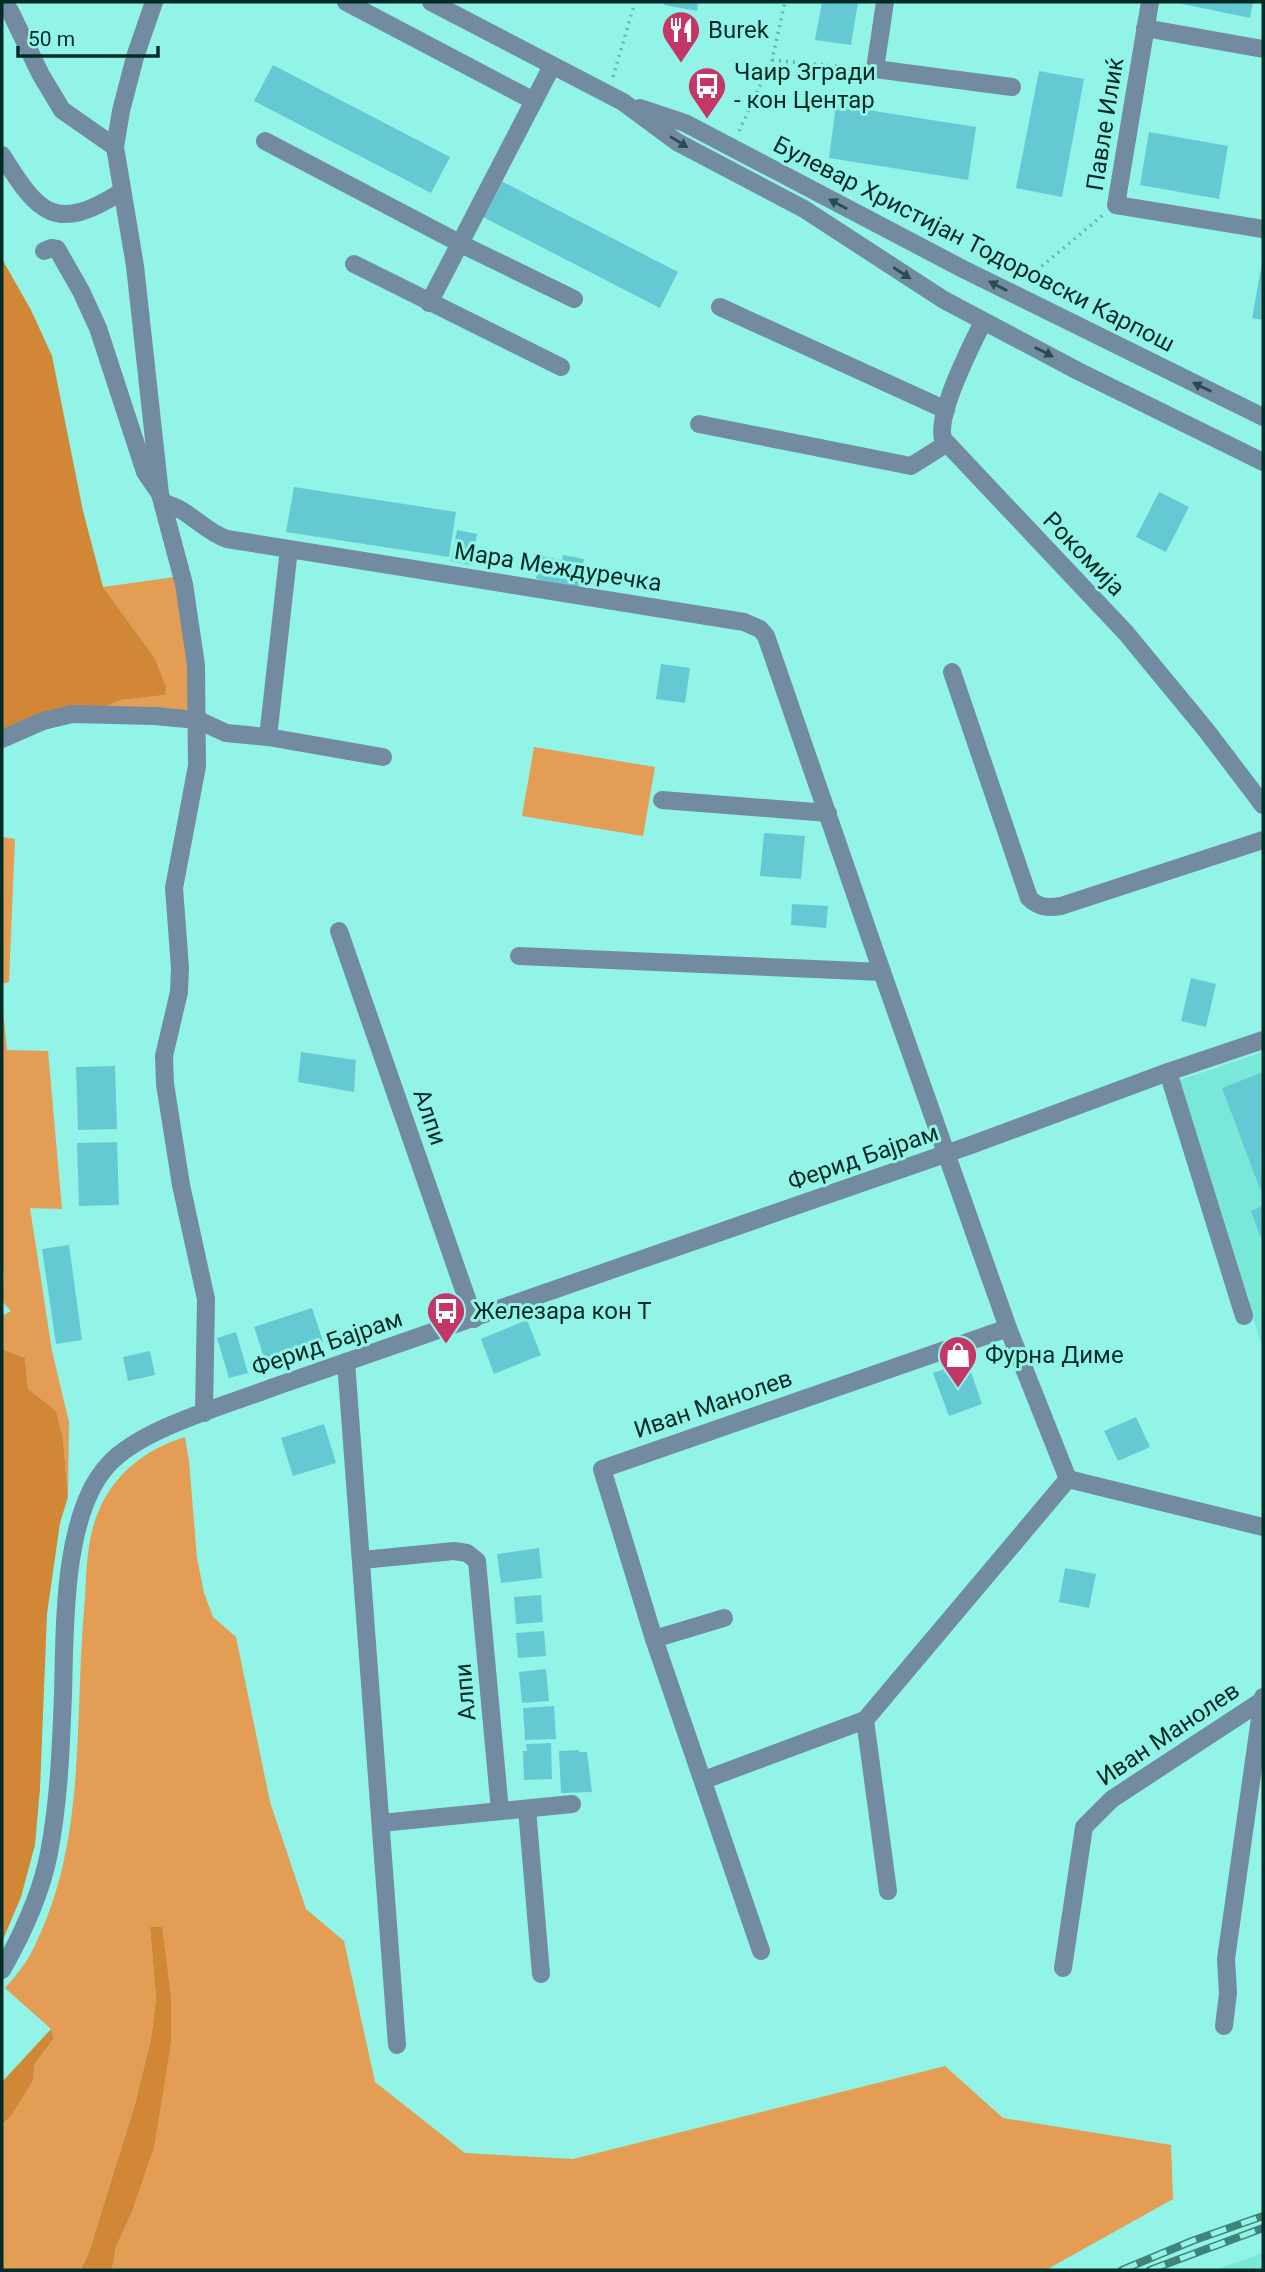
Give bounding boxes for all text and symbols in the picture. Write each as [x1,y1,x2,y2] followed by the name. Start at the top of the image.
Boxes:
[660,9,702,64] restaurant icon: Burek
[18,14,158,58] scale bar
[708,16,770,44] place label: Burek
[28,27,75,51] text: 50 m
[1081,55,1129,193] street label: Павле Илиќ
[734,58,876,114] place label: Чаир Згради - кон Центар
[686,65,728,120] bus stop icon: Чаир Згради - кон Центар
[769,130,1179,358] street label: Булевар Христијан Тодоровски Карпош
[669,135,688,148] one-way arrow
[828,198,848,210] one-way arrow
[893,266,912,279] one-way arrow
[988,281,1008,292] one-way arrow
[1034,347,1054,358] one-way arrow
[1192,381,1212,393] one-way arrow
[1037,506,1131,602] street label: Рокомија
[452,537,664,597] street label: Мара Междуречка
[407,1085,453,1149] street label: Алпи
[784,1118,942,1196] street label: Ферид Бајрам
[425,1290,467,1345] bus stop icon: Железара кон Т
[473,1297,652,1325] place label: Железара кон Т
[248,1304,406,1382] street label: Ферид Бајрам
[937,1334,979,1389] shop icon: Фурна Диме
[985,1341,1124,1369] place label: Фурна Диме
[630,1364,796,1444] street label: Иван Манолев
[449,1662,481,1722] street label: Алпи
[1092,1676,1244,1792] street label: Иван Манолев

